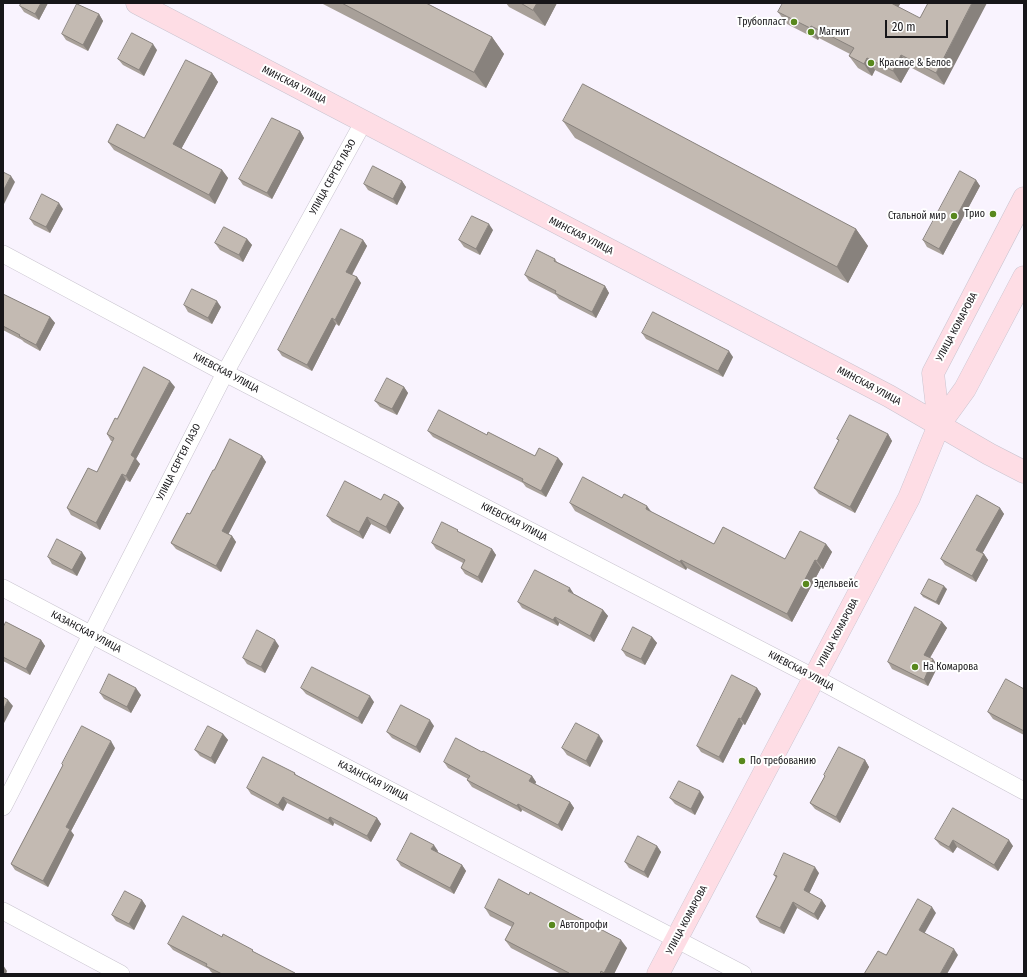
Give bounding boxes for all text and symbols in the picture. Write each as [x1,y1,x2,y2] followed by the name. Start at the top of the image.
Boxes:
[887,12,950,38] scale bar
[738,16,786,28] place label: Трубопласт
[789,17,799,27] marker: Трубопласт
[892,20,916,34] text: 20 m
[819,26,850,38] place label: Магнит
[806,27,816,37] marker: Магнит
[879,57,951,69] place label: Красное & Белое
[866,58,876,68] marker: Красное & Белое
[260,64,328,106] street label: МИНСКАЯ УЛИЦА
[307,137,359,217] street label: УЛИЦА СЕРГЕЯ ЛАЗО
[964,208,985,220] place label: Трио
[988,209,998,219] marker: Трио
[888,210,946,222] place label: Стальной мир
[949,211,959,221] marker: Стальной мир
[547,215,615,257] street label: МИНСКАЯ УЛИЦА
[934,291,980,363] street label: УЛИЦА КОМАРОВА
[191,351,261,395] street label: КИЕВСКАЯ УЛИЦА
[835,364,903,408] street label: МИНСКАЯ УЛИЦА
[154,422,204,502] street label: УЛИЦА СЕРГЕЯ ЛАЗО
[479,500,549,544] street label: КИЕВСКАЯ УЛИЦА
[814,578,858,590] place label: Эдельвейс
[801,579,811,589] marker: Эдельвейс
[815,597,861,669] street label: УЛИЦА КОМАРОВА
[49,608,123,656] street label: КАЗАНСКАЯ УЛИЦА
[766,649,836,693] street label: КИЕВСКАЯ УЛИЦА
[923,661,978,673] place label: На Комарова
[910,662,920,672] marker: На Комарова
[750,755,816,767] place label: По требованию
[737,756,747,766] marker: По требованию
[336,758,410,804] street label: КАЗАНСКАЯ УЛИЦА
[664,884,710,956] street label: УЛИЦА КОМАРОВА
[560,919,608,931] place label: Автопрофи
[547,920,557,930] marker: Автопрофи

